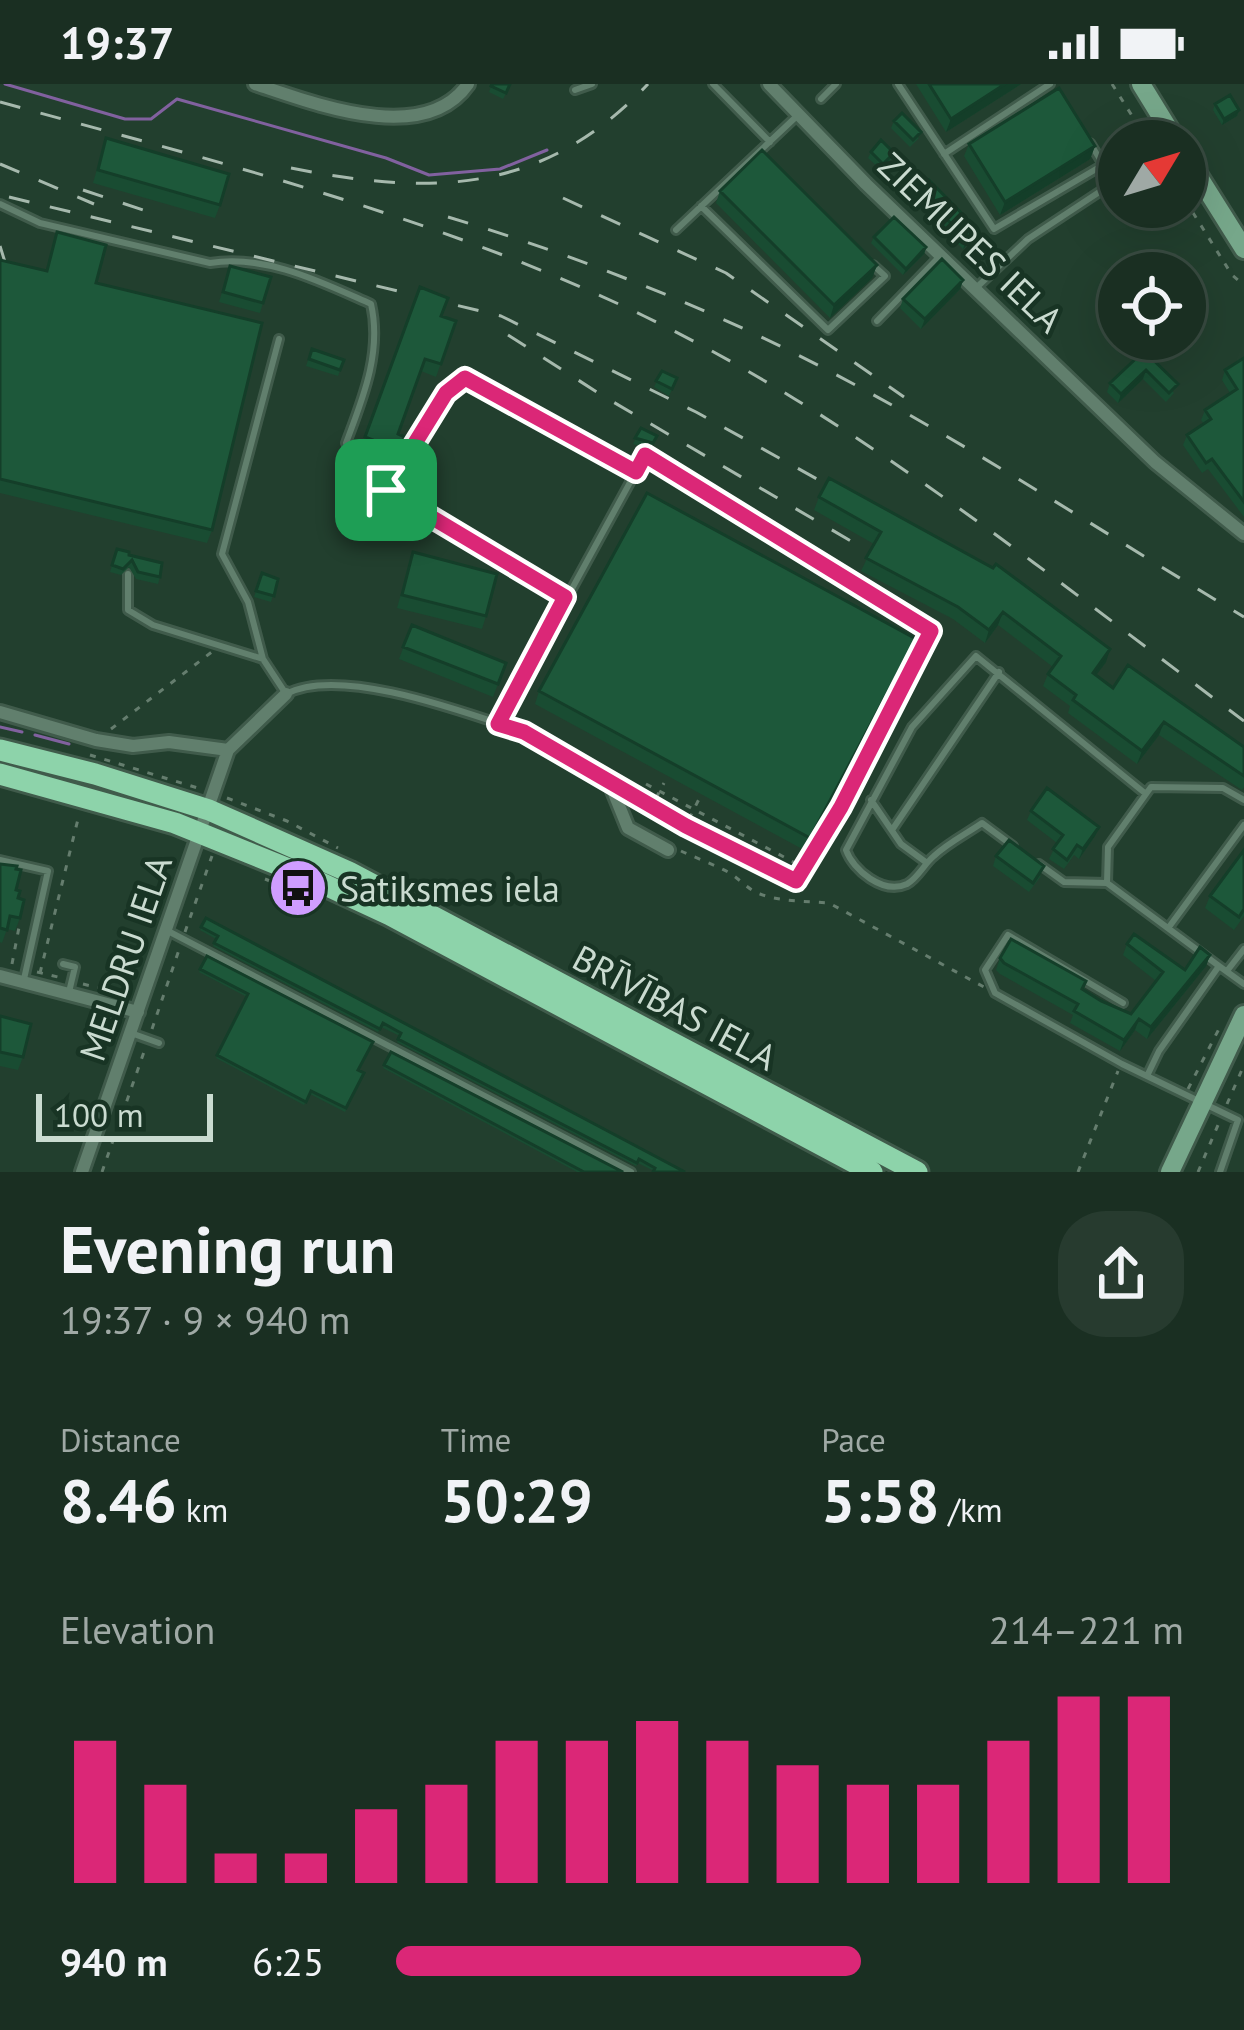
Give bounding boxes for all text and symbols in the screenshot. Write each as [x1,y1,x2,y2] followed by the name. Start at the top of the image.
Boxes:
[60,13,174,71] text: 19:37
[1098,120,1206,228] north arrow
[1098,120,1206,360] map controls
[869,142,1073,342] street label: ZIEMUPES IELA
[1098,252,1206,360] button: locate
[335,439,437,541] pin
[353,457,419,523] icon: arrive
[68,849,182,1067] street label: MELDRU IELA
[267,857,329,919] bus stop icon: Satiksmes iela
[340,865,560,912] place label: Satiksmes iela
[565,934,785,1080] street label: BRĪVĪBAS IELA
[36,1088,213,1141] scale bar
[54,1093,144,1136] text: 100 m
[60,1206,395,1291] text: Evening run
[1058,1211,1184,1337] button: share
[60,1294,350,1345] text: 19:37 · 9 × 940 m
[60,1418,181,1461] text: Distance
[441,1418,511,1461] text: Time
[821,1418,886,1461] text: Pace
[60,1461,177,1539] text: 8.46
[441,1461,593,1539] text: 50:29
[821,1461,940,1539] text: 5:58
[177,1488,228,1531] text: km
[940,1488,1003,1531] text: /km
[60,1604,215,1655] text: Elevation
[989,1604,1184,1655] text: 214–221 m
[60,1936,168,1987] text: 940 m
[252,1936,324,1987] text: 6:25

